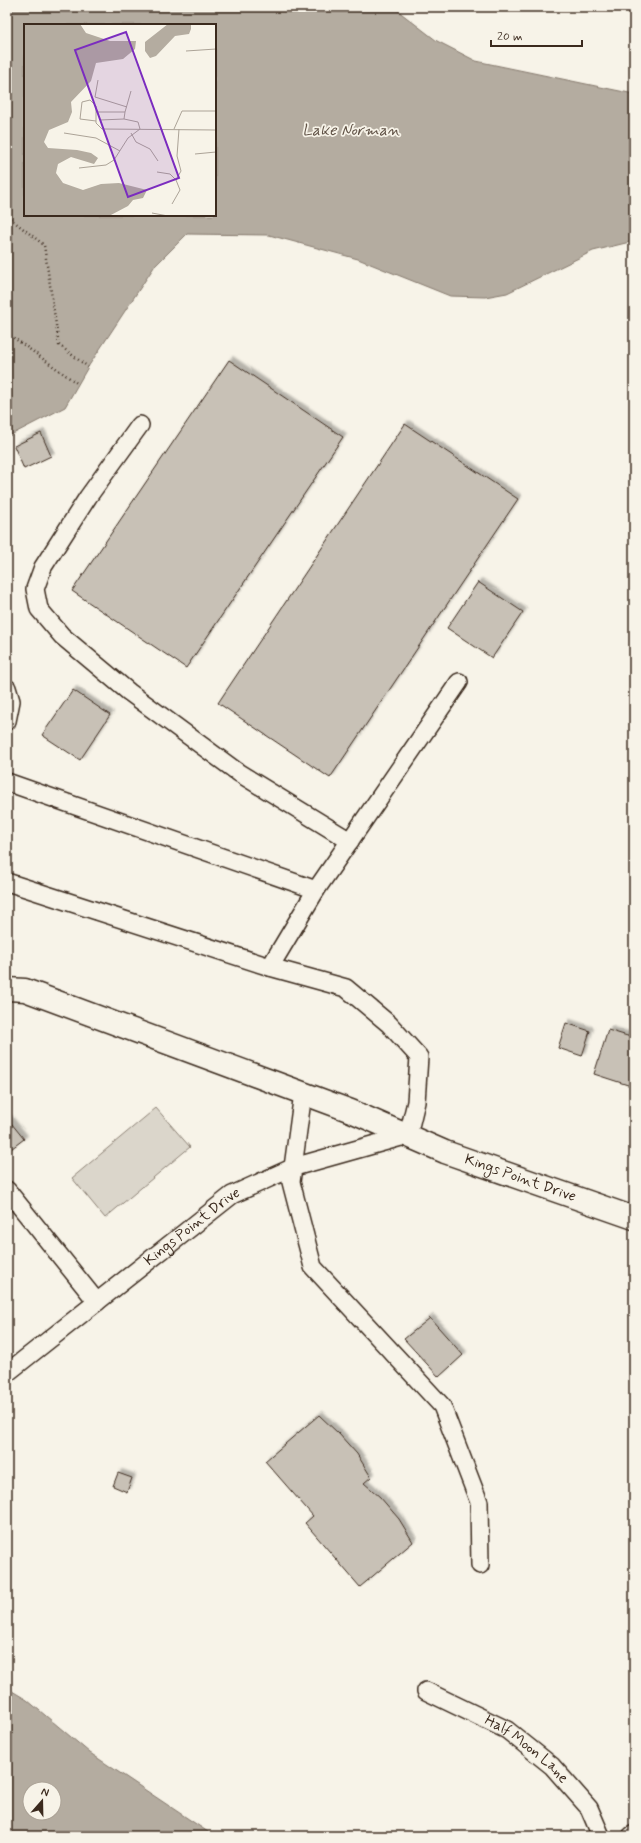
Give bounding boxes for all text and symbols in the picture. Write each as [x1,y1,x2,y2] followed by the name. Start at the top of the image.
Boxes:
[491,22,582,48] scale bar
[24,24,216,216] inset map
[497,29,523,45] text: 20 m
[302,120,400,141] water label: Lake Norman
[462,1150,579,1207] street label: Kings Point Drive
[140,1183,243,1271] street label: Kings Point Drive
[481,1711,573,1788] street label: Half Moon Lane
[22,1781,62,1821] north arrow
[39,1785,51,1800] text: N

